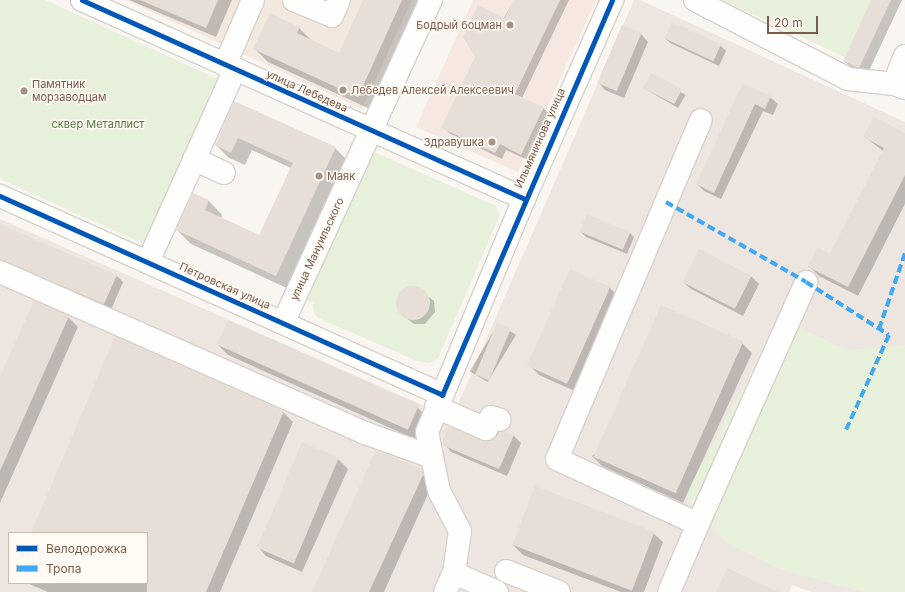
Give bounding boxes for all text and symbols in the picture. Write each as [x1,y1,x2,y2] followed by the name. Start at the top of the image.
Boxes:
[769,8,820,34] scale bar
[774,15,803,30] text: 20 m
[416,18,502,32] place label: Бодрый боцман
[505,20,515,30] marker: Бодрый боцман
[264,67,350,115] street label: улица Лебедева
[32,78,106,104] place label: Памятник морзаводцам
[351,83,514,97] place label: Лебедев Алексей Алексеевич
[338,85,348,95] marker: Лебедев Алексей Алексеевич
[19,86,29,96] marker: Памятник морзаводцам
[512,86,568,190] street label: Ильмянинова улица
[52,117,144,131] park label: сквер Металлист
[424,135,484,149] place label: Здравушка
[487,137,497,147] marker: Здравушка
[327,169,355,183] place label: Маяк
[314,171,324,181] marker: Маяк
[287,195,347,303] street label: улица Мануильского
[177,260,273,312] street label: Петровская улица
[8,532,148,584] legend
[46,541,127,556] text: Велодорожка
[46,561,81,576] text: Тропа

